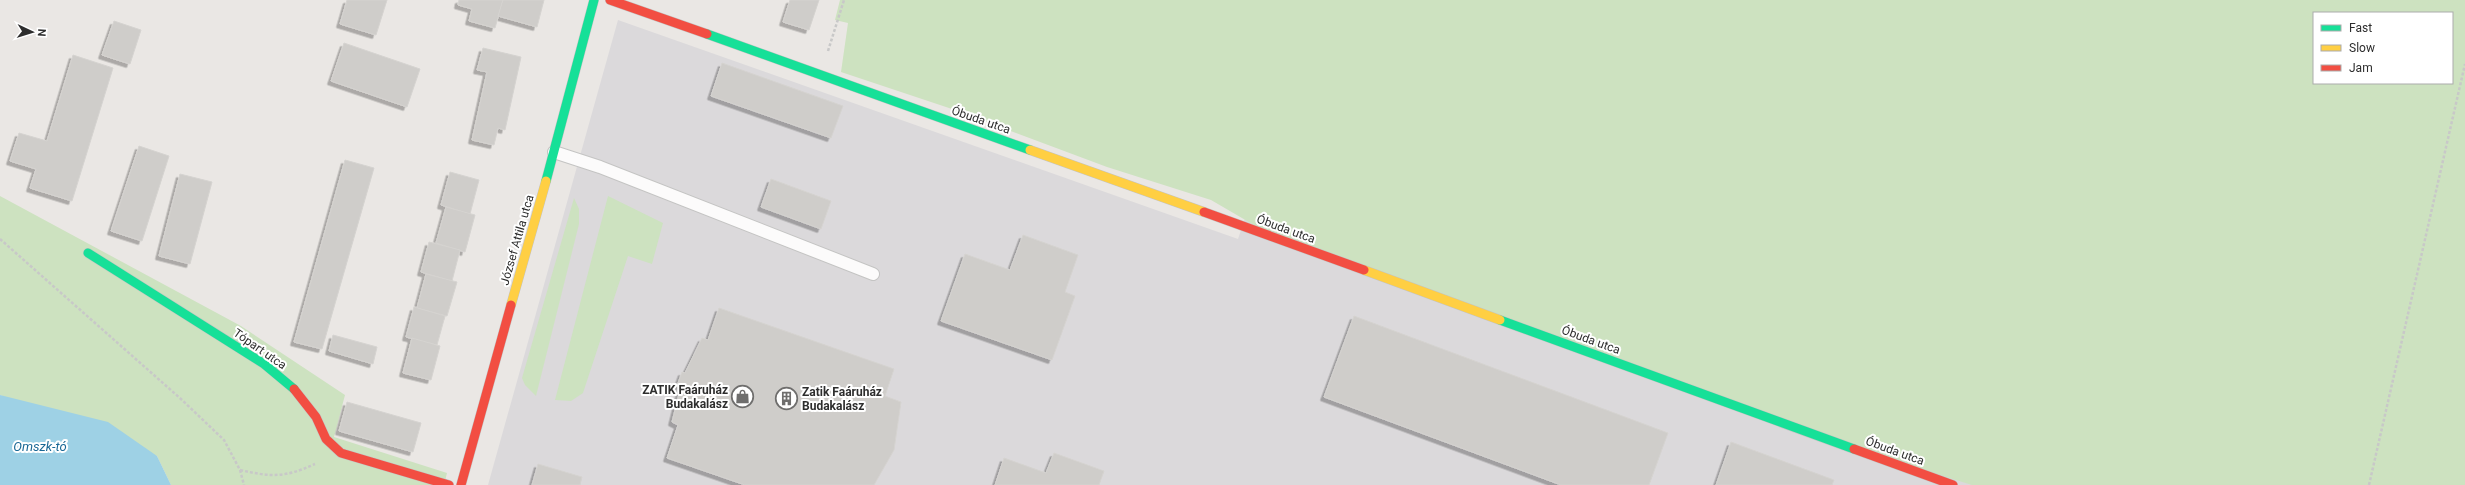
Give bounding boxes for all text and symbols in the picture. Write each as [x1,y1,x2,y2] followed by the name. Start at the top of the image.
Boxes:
[12,12,52,52] north arrow
[2313,12,2453,84] legend
[2349,21,2372,35] text: Fast
[35,28,48,37] text: N
[2349,41,2375,55] text: Slow
[2349,61,2373,75] text: Jam
[950,102,1013,137] street label: Óbuda utca
[497,193,537,287] street label: József Attila utca
[1255,211,1318,246] street label: Óbuda utca
[1560,322,1623,357] street label: Óbuda utca
[231,326,289,372] street label: Tópart utca
[642,383,728,411] place label: ZATIK Faáruház Budakalász
[730,384,756,410] shop icon: ZATIK Faáruház Budakalász
[802,385,882,413] place label: Zatik Faáruház Budakalász
[773,386,799,412] building icon: Zatik Faáruház Budakalász
[1864,433,1927,468] street label: Óbuda utca
[13,439,67,454] water label: Omszk-tó

